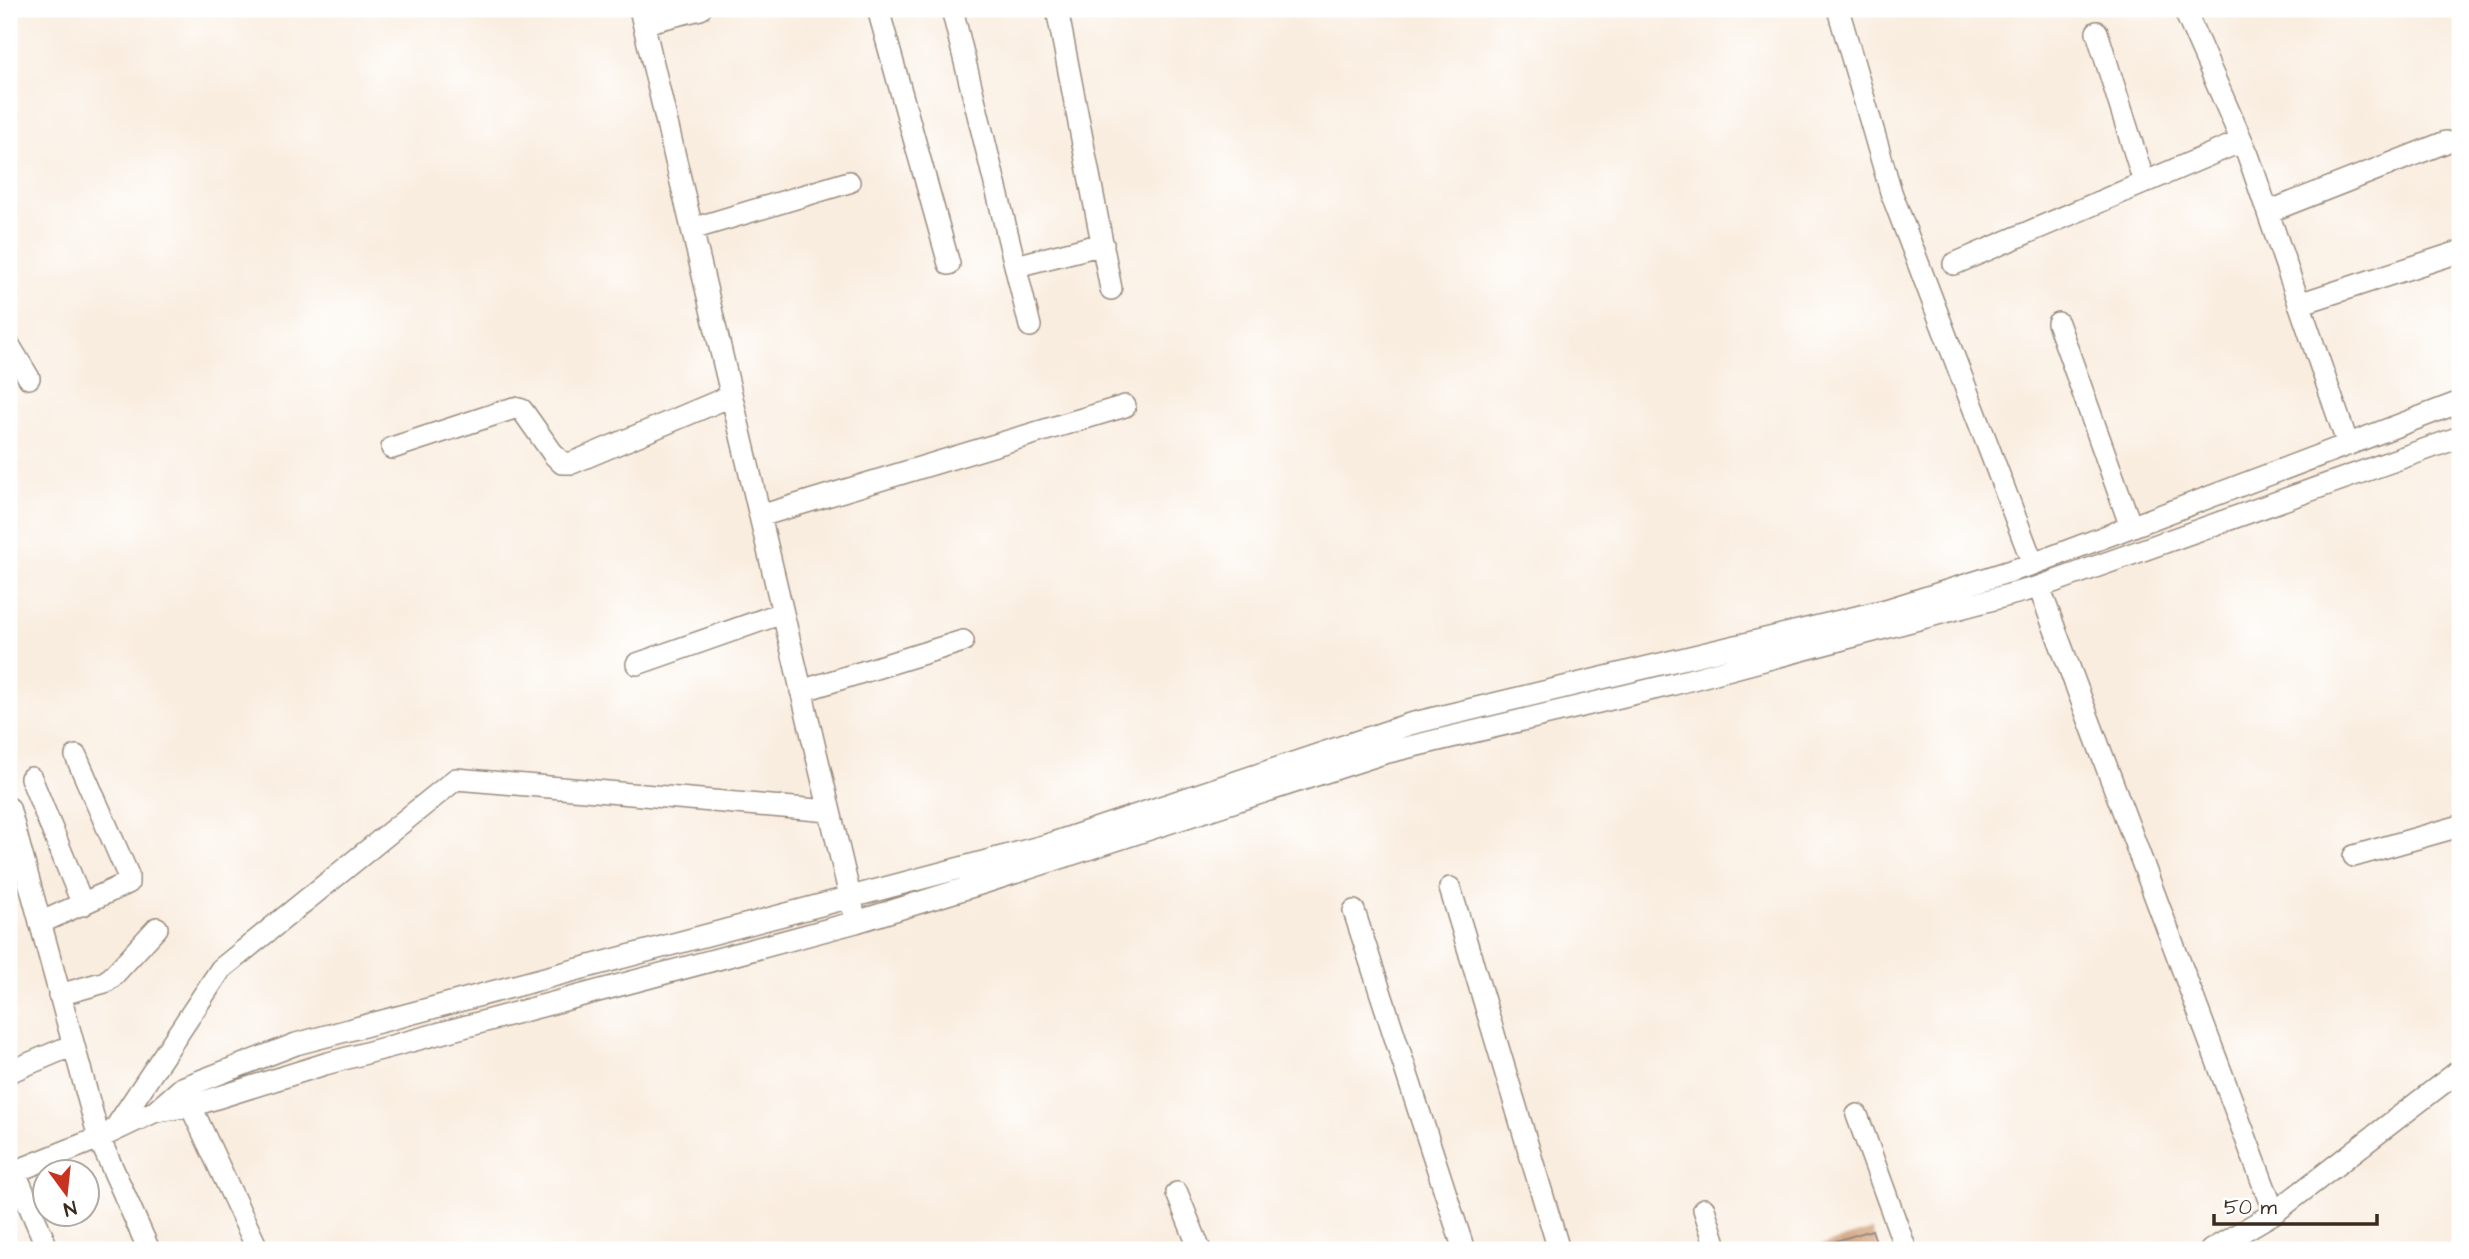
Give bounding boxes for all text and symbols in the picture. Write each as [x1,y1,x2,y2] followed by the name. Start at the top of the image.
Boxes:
[32,1158,102,1228] north arrow
[2214,1182,2376,1226] scale bar
[61,1193,79,1223] text: N
[2224,1193,2278,1222] text: 50 m

